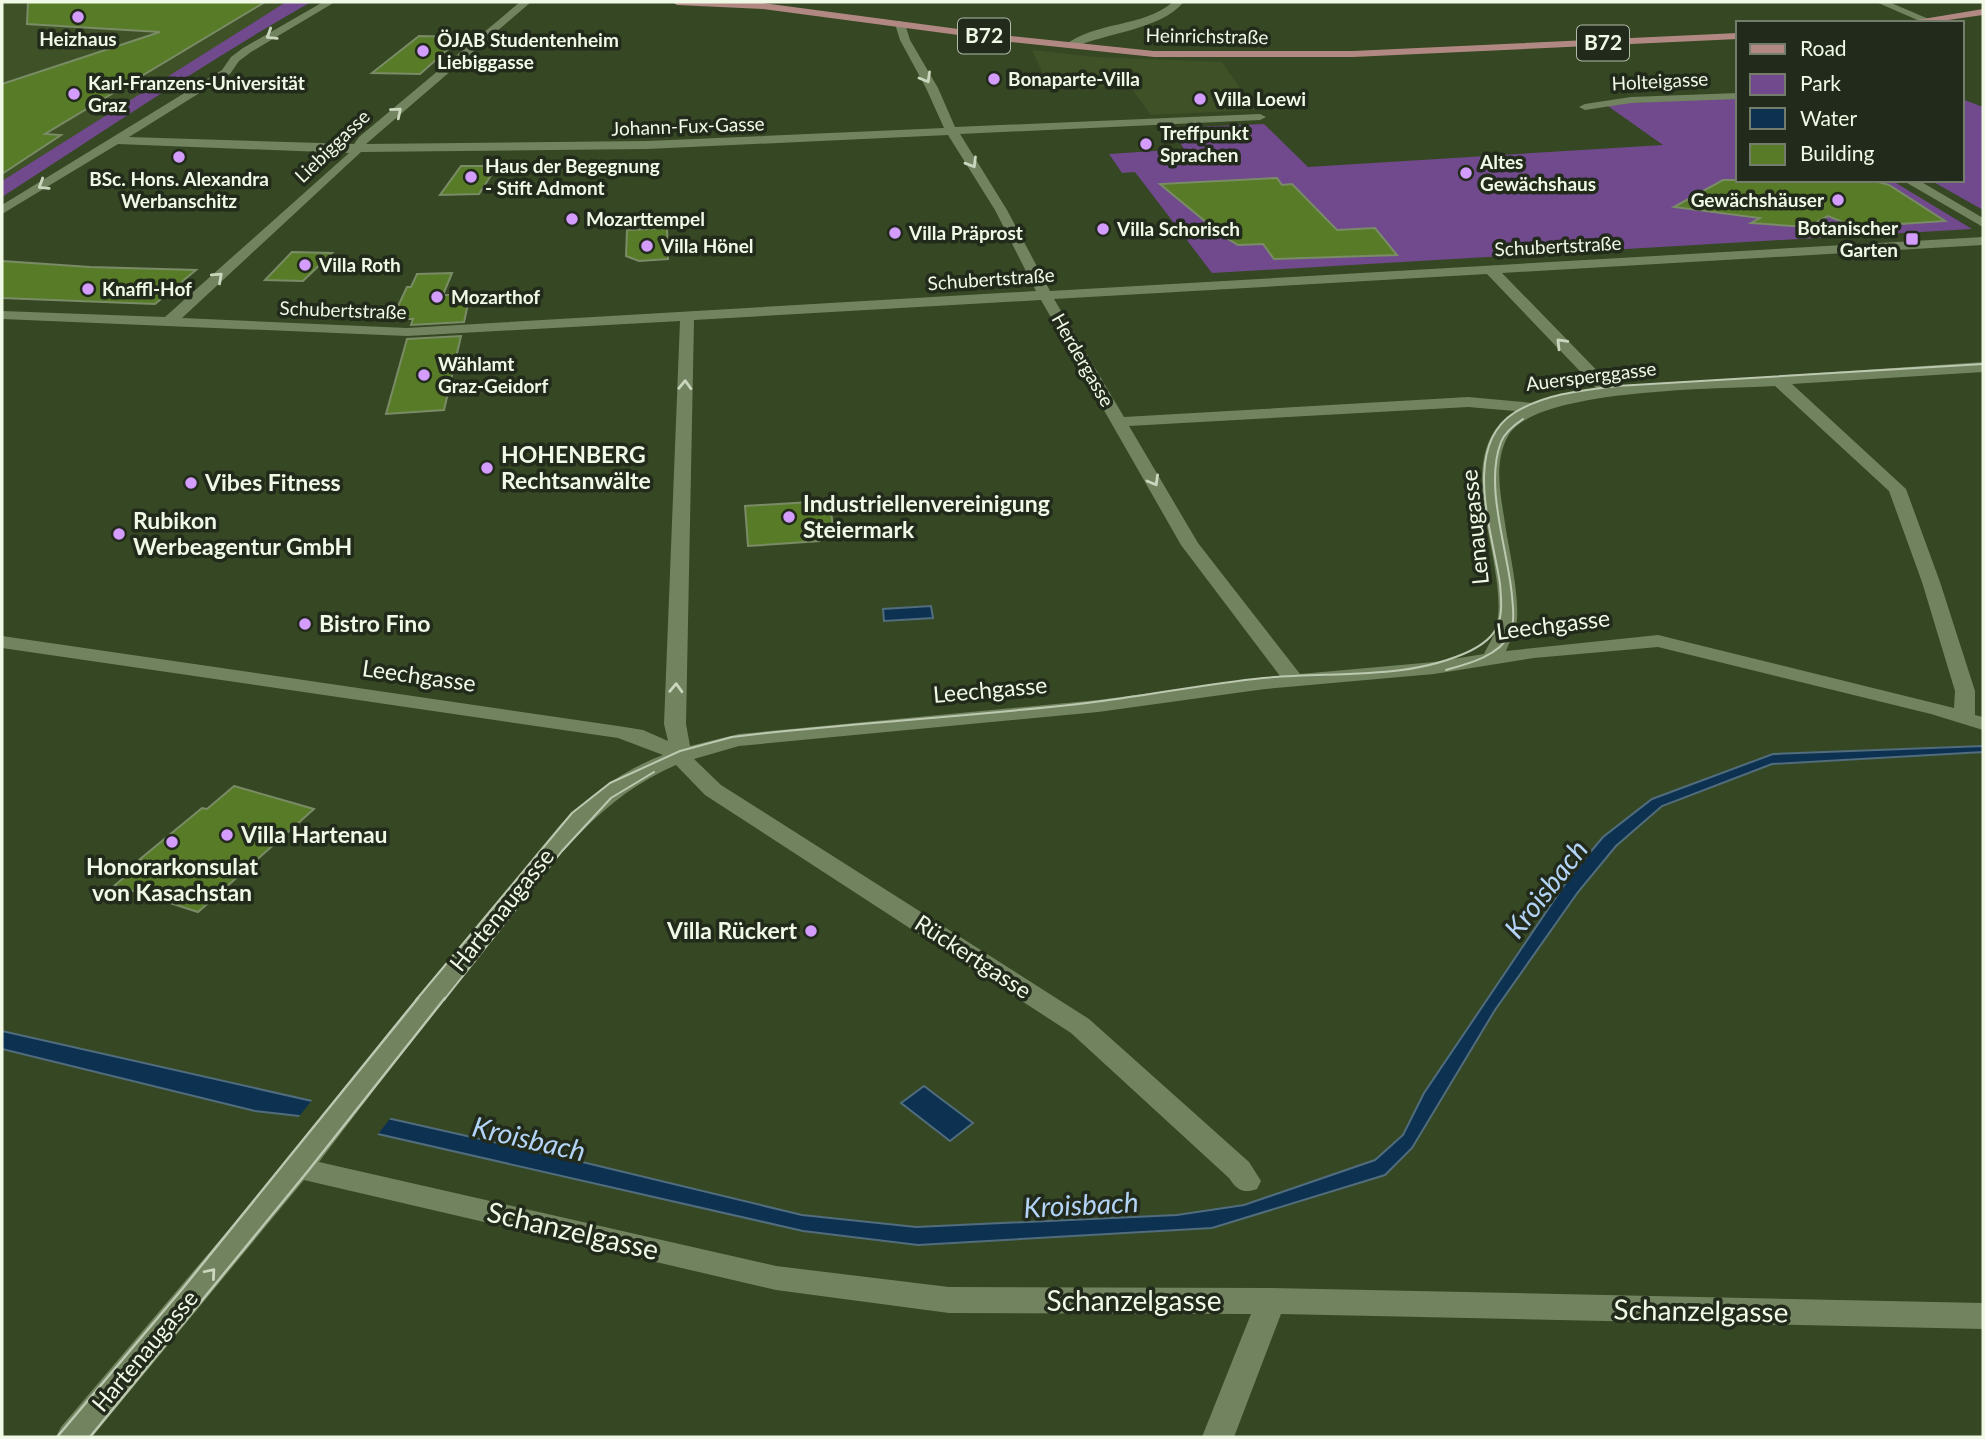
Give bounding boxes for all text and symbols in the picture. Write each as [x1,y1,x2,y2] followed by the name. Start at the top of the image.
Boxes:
[70,9,86,25] marker: Heizhaus
[958,19,1010,54] road number: B72
[1736,21,1964,182] legend
[1145,23,1269,48] street label: Heinrichstraße
[265,26,278,39] one-way arrow
[1577,26,1629,60] road number: B72
[39,27,117,50] place label: Heizhaus
[437,28,619,73] place label: ÖJAB Studentenheim Liebiggasse
[1800,35,1847,60] text: Road
[415,43,431,59] marker: ÖJAB Studentenheim Liebiggasse
[1611,66,1709,95] street label: Holteigasse
[1008,67,1140,90] place label: Bonaparte-Villa
[918,70,931,83] one-way arrow
[1800,70,1841,95] text: Park
[88,71,305,116] place label: Karl-Franzens-Universität Graz
[986,71,1002,87] marker: Bonaparte-Villa
[66,86,82,102] marker: Karl-Franzens-Universität Graz
[1213,87,1306,110] place label: Villa Loewi
[1192,91,1208,107] marker: Villa Loewi
[289,104,374,187] street label: Liebiggasse
[1800,105,1857,130] text: Water
[389,107,401,120] one-way arrow
[611,111,765,140] street label: Johann-Fux-Gasse
[1160,121,1249,166] place label: Treffpunkt Sprachen
[1138,136,1154,152] marker: Treffpunkt Sprachen
[1800,140,1875,165] text: Building
[171,149,187,165] marker: BSc. Hons. Alexandra Werbanschitz
[1479,150,1596,195] place label: Altes Gewächshaus
[485,154,660,199] place label: Haus der Begegnung - Stift Admont
[964,156,977,169] one-way arrow
[1458,165,1474,181] marker: Altes Gewächshaus
[89,167,269,212] place label: BSc. Hons. Alexandra Werbanschitz
[463,169,479,185] marker: Haus der Begegnung - Stift Admont
[37,176,50,189] one-way arrow
[1691,188,1825,211] place label: Gewächshäuser
[1830,192,1846,208] marker: Gewächshäuser
[586,207,705,230] place label: Mozarttempel
[564,211,580,227] marker: Mozarttempel
[1797,216,1899,261] place label: Botanischer Garten
[1116,217,1240,240] place label: Villa Schorisch
[908,221,1023,244] place label: Villa Präprost
[1095,221,1111,237] marker: Villa Schorisch
[887,225,903,241] marker: Villa Präprost
[1494,231,1622,260] street label: Schubertstraße
[1904,231,1920,247] marker: Botanischer Garten
[660,234,754,257] place label: Villa Hönel
[639,238,655,254] marker: Villa Hönel
[318,253,401,276] place label: Villa Roth
[297,257,313,273] marker: Villa Roth
[927,263,1055,294] street label: Schubertstraße
[210,273,223,285] one-way arrow
[102,277,192,300] place label: Knaffl-Hof
[80,281,96,297] marker: Knaffl-Hof
[451,285,540,308] place label: Mozarthof
[429,289,445,305] marker: Mozarthof
[279,296,407,323] street label: Schubertstraße
[1047,309,1119,411] street label: Herdergasse
[1557,338,1570,351] one-way arrow
[438,352,548,397] place label: Wählamt Graz-Geidorf
[1524,356,1658,395] street label: Auersperggasse
[416,367,432,383] marker: Wählamt Graz-Geidorf
[677,379,693,390] one-way arrow
[501,440,651,494] place label: HOHENBERG Rechtsanwälte
[479,460,495,476] marker: HOHENBERG Rechtsanwälte
[204,468,341,496] place label: Vibes Fitness
[1454,468,1494,586] street label: Lenaugasse
[1146,474,1159,487] one-way arrow
[183,475,199,491] marker: Vibes Fitness
[803,489,1050,543] place label: Industriellenvereinigung Steiermark
[133,506,352,560] place label: Rubikon Werbeagentur GmbH
[781,509,797,525] marker: Industriellenvereinigung Steiermark
[111,526,127,542] marker: Rubikon Werbeagentur GmbH
[1494,603,1611,645] street label: Leechgasse
[319,609,431,637] place label: Bistro Fino
[297,616,313,632] marker: Bistro Fino
[360,653,478,697] street label: Leechgasse
[932,670,1048,708] street label: Leechgasse
[669,682,684,693] one-way arrow
[240,820,388,848] place label: Villa Hartenau
[219,827,235,843] marker: Villa Hartenau
[1496,833,1594,944] water label: Kroisbach
[164,834,180,850] marker: Honorarkonsulat von Kasachstan
[443,842,559,976] street label: Hartenaugasse
[86,852,259,906] place label: Honorarkonsulat von Kasachstan
[910,908,1037,1004] street label: Rückertgasse
[666,916,797,944] place label: Villa Rückert
[803,923,819,939] marker: Villa Rückert
[469,1109,589,1168] water label: Kroisbach
[1023,1184,1139,1224] water label: Kroisbach
[484,1194,662,1266] street label: Schanzelgasse
[203,1268,215,1281] one-way arrow
[1047,1283,1221,1317] street label: Schanzelgasse
[85,1284,203,1417] street label: Hartenaugasse
[1613,1291,1789,1329] street label: Schanzelgasse

